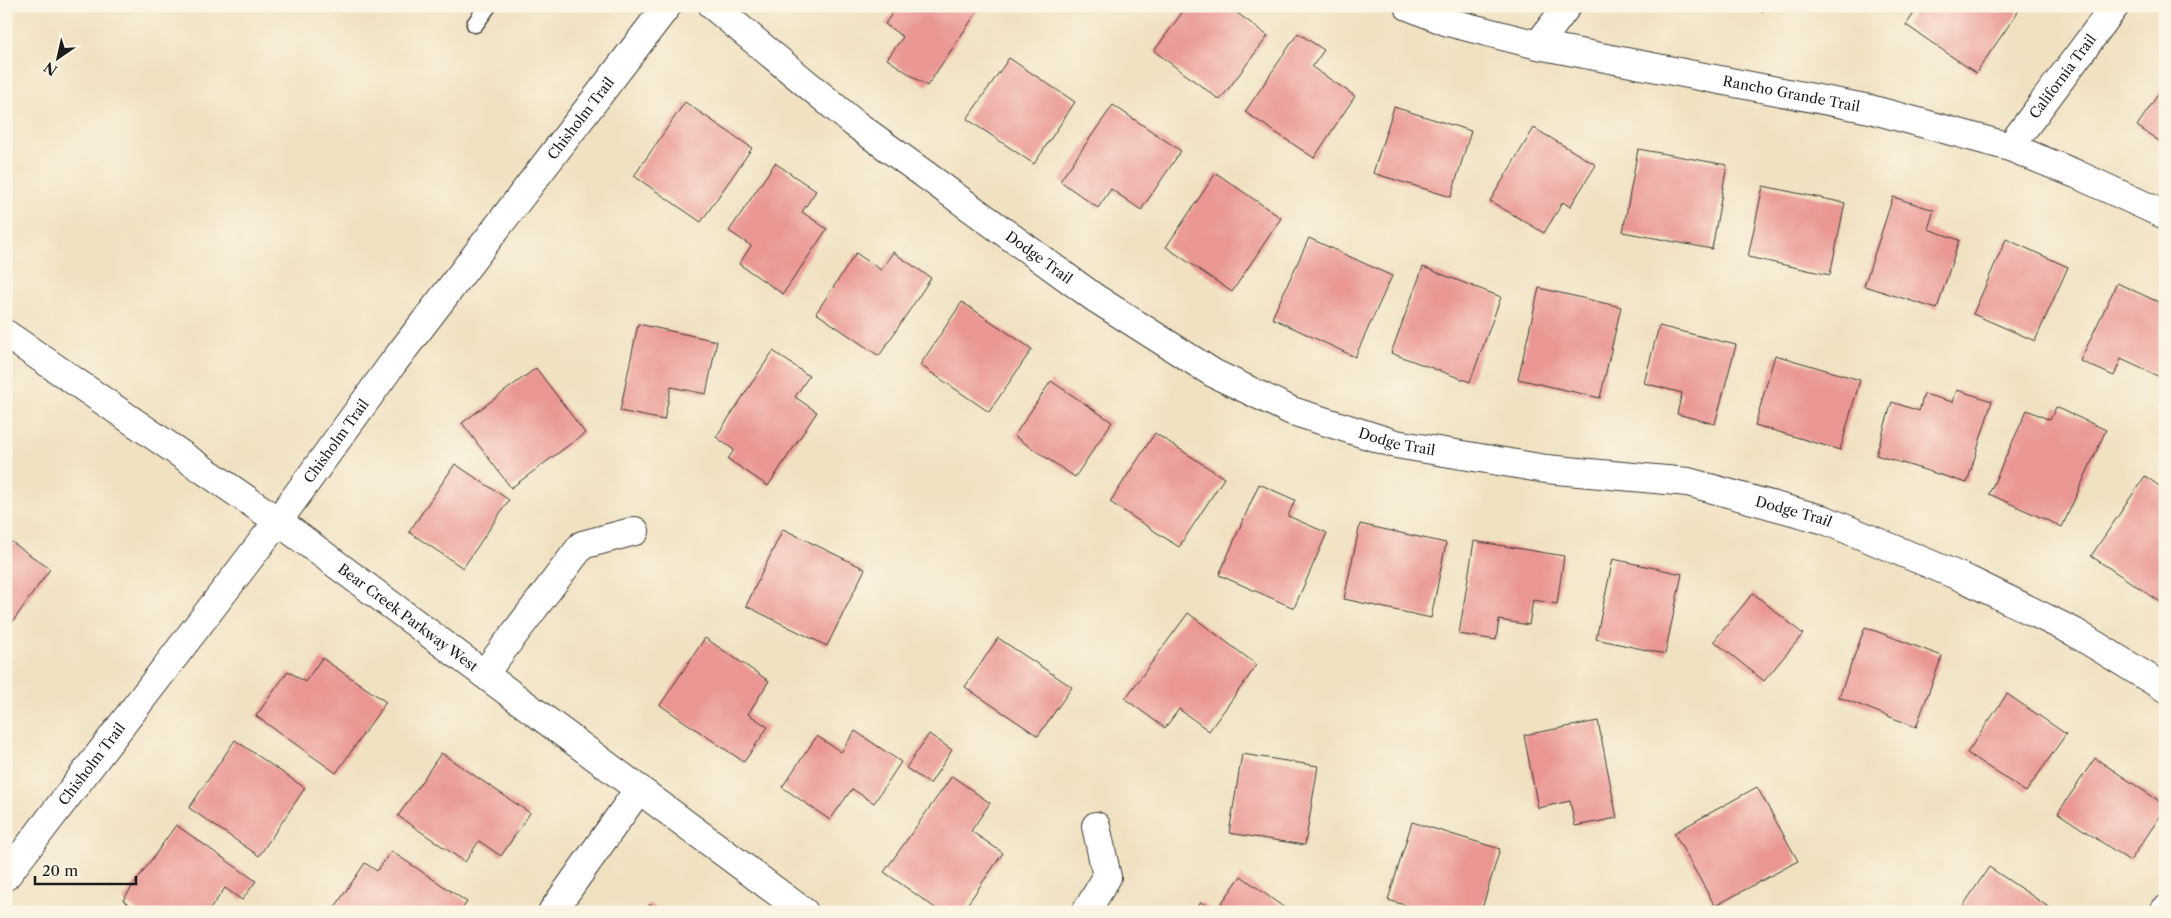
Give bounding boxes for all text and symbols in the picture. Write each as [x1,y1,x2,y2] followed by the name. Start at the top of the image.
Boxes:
[2025,31,2100,122] street label: California Trail
[32,32,82,82] north arrow
[41,58,61,80] text: N
[1721,72,1861,116] street label: Rancho Grande Trail
[543,74,618,163] street label: Chisholm Trail
[1002,227,1076,288] street label: Dodge Trail
[300,396,373,487] street label: Chisholm Trail
[1356,424,1436,459] street label: Dodge Trail
[1754,492,1835,531] street label: Dodge Trail
[334,560,482,676] street label: Bear Creek Parkway West
[54,719,129,809] street label: Chisholm Trail
[35,853,136,885] scale bar
[42,861,78,880] text: 20 m

